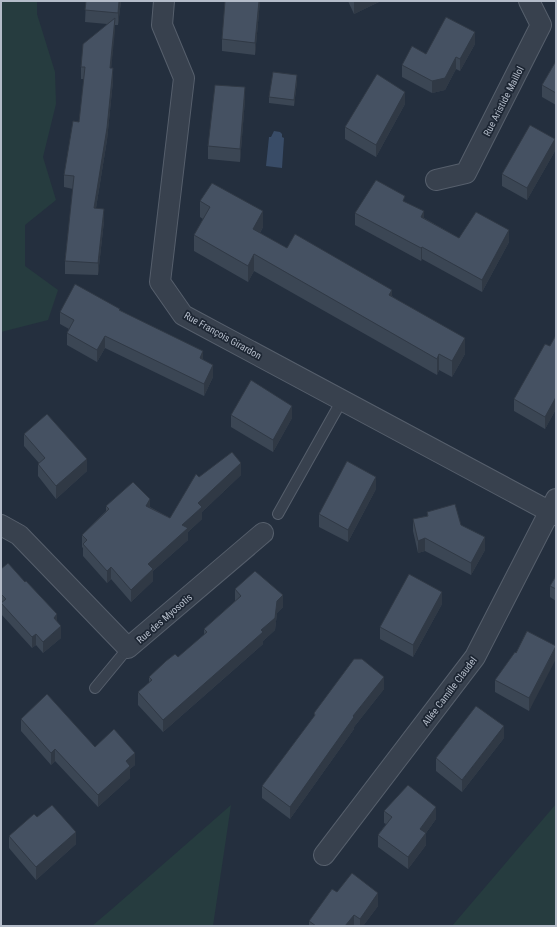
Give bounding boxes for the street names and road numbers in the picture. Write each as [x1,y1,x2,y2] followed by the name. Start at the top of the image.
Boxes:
[481,65,526,138] street label: Rue Aristide Maillol
[182,310,263,361] street label: Rue François Girardon
[134,591,195,645] street label: Rue des Myosotis
[420,655,479,728] street label: Allée Camille Claudel

